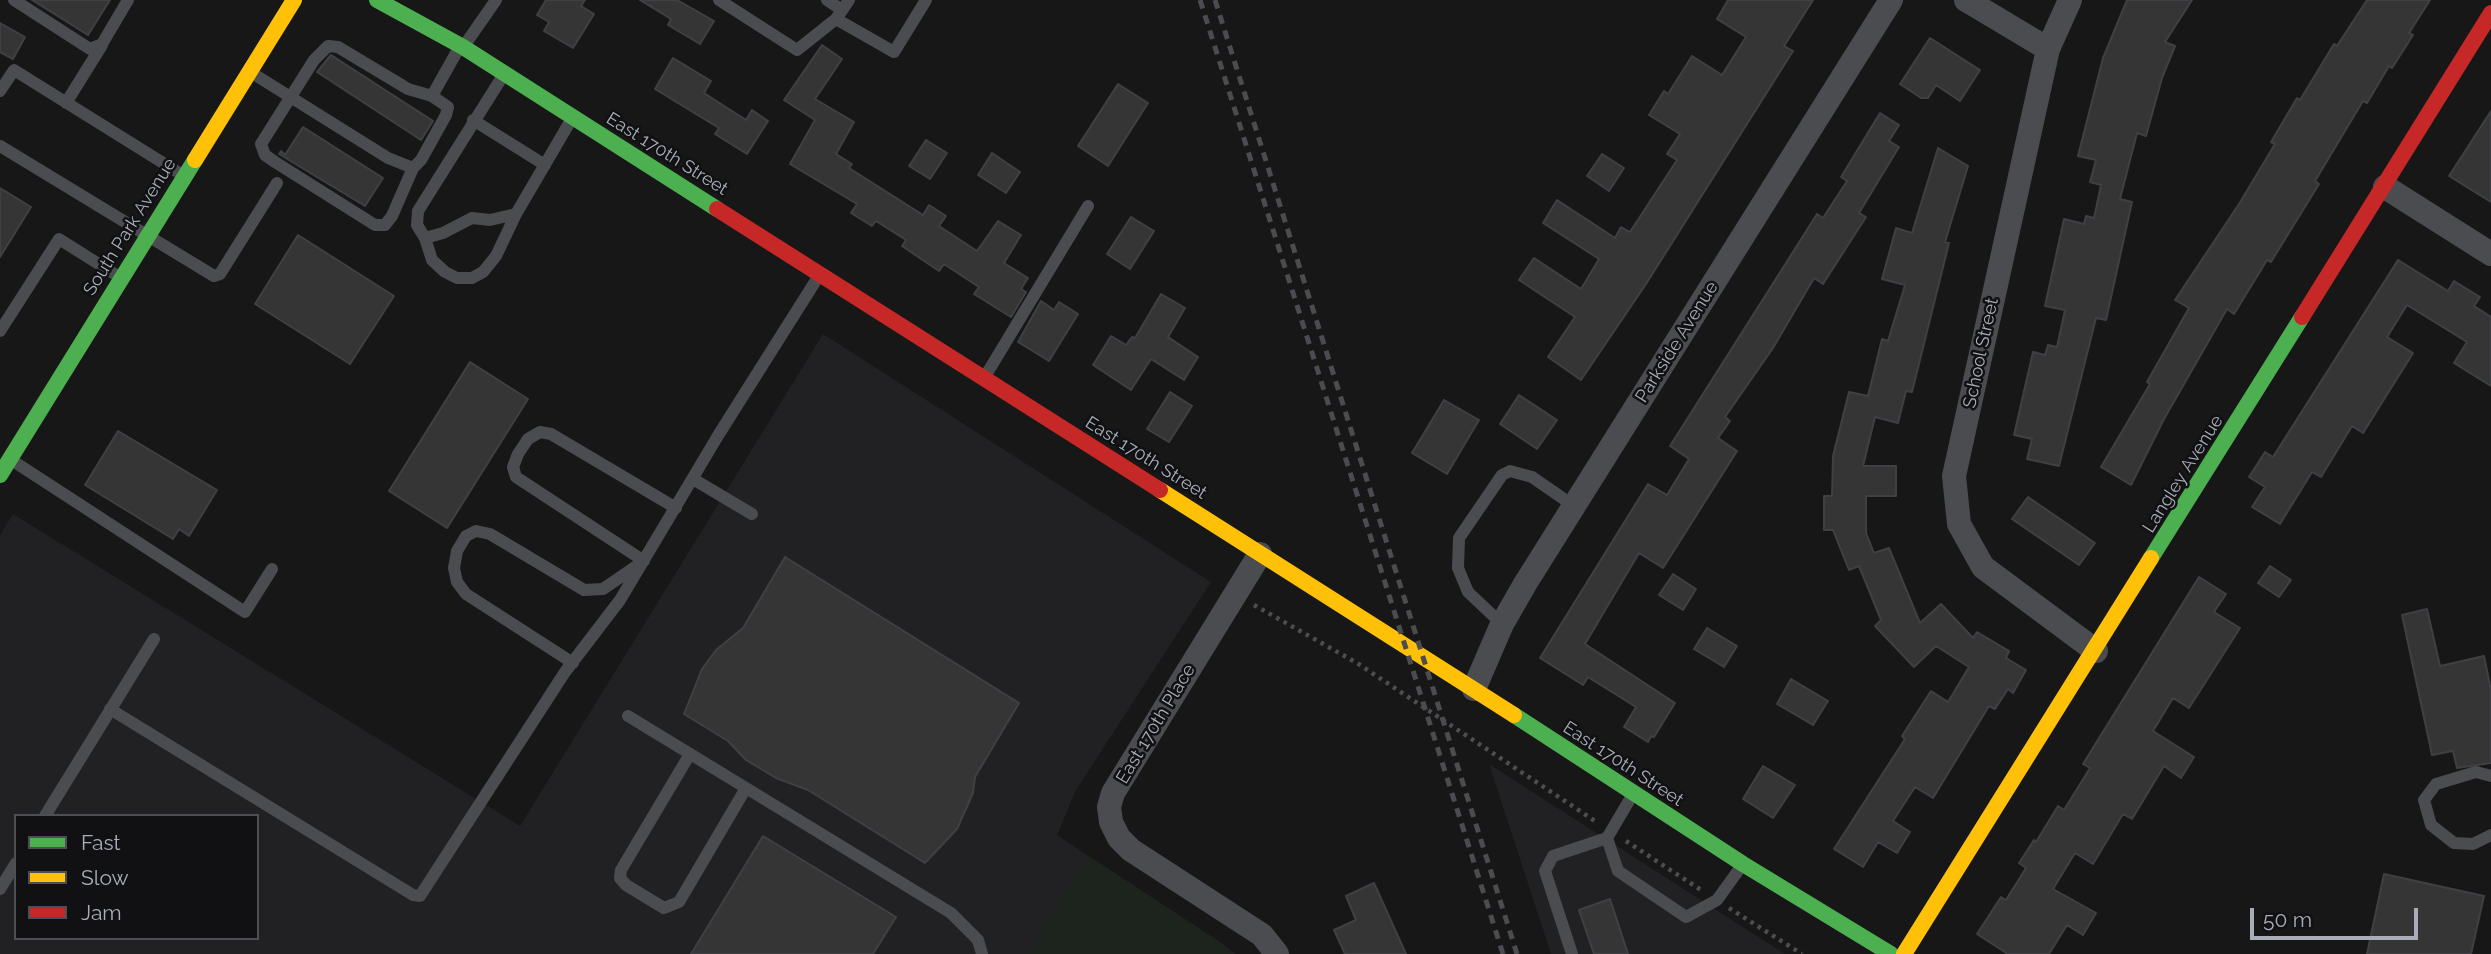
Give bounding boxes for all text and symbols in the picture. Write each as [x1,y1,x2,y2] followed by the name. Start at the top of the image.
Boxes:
[602,108,732,200] street label: East 170th Street
[79,154,181,300] street label: South Park Avenue
[1631,277,1723,407] street label: Parkside Avenue
[1959,296,2003,410] street label: School Street
[2138,411,2228,537] street label: Langley Avenue
[1081,412,1211,504] street label: East 170th Street
[1112,660,1200,788] street label: East 170th Place
[1559,717,1687,811] street label: East 170th Street
[14,814,259,940] legend
[81,830,121,855] text: Fast
[81,865,129,890] text: Slow
[2253,894,2421,938] scale bar
[81,900,122,925] text: Jam
[2263,907,2312,932] text: 50 m

